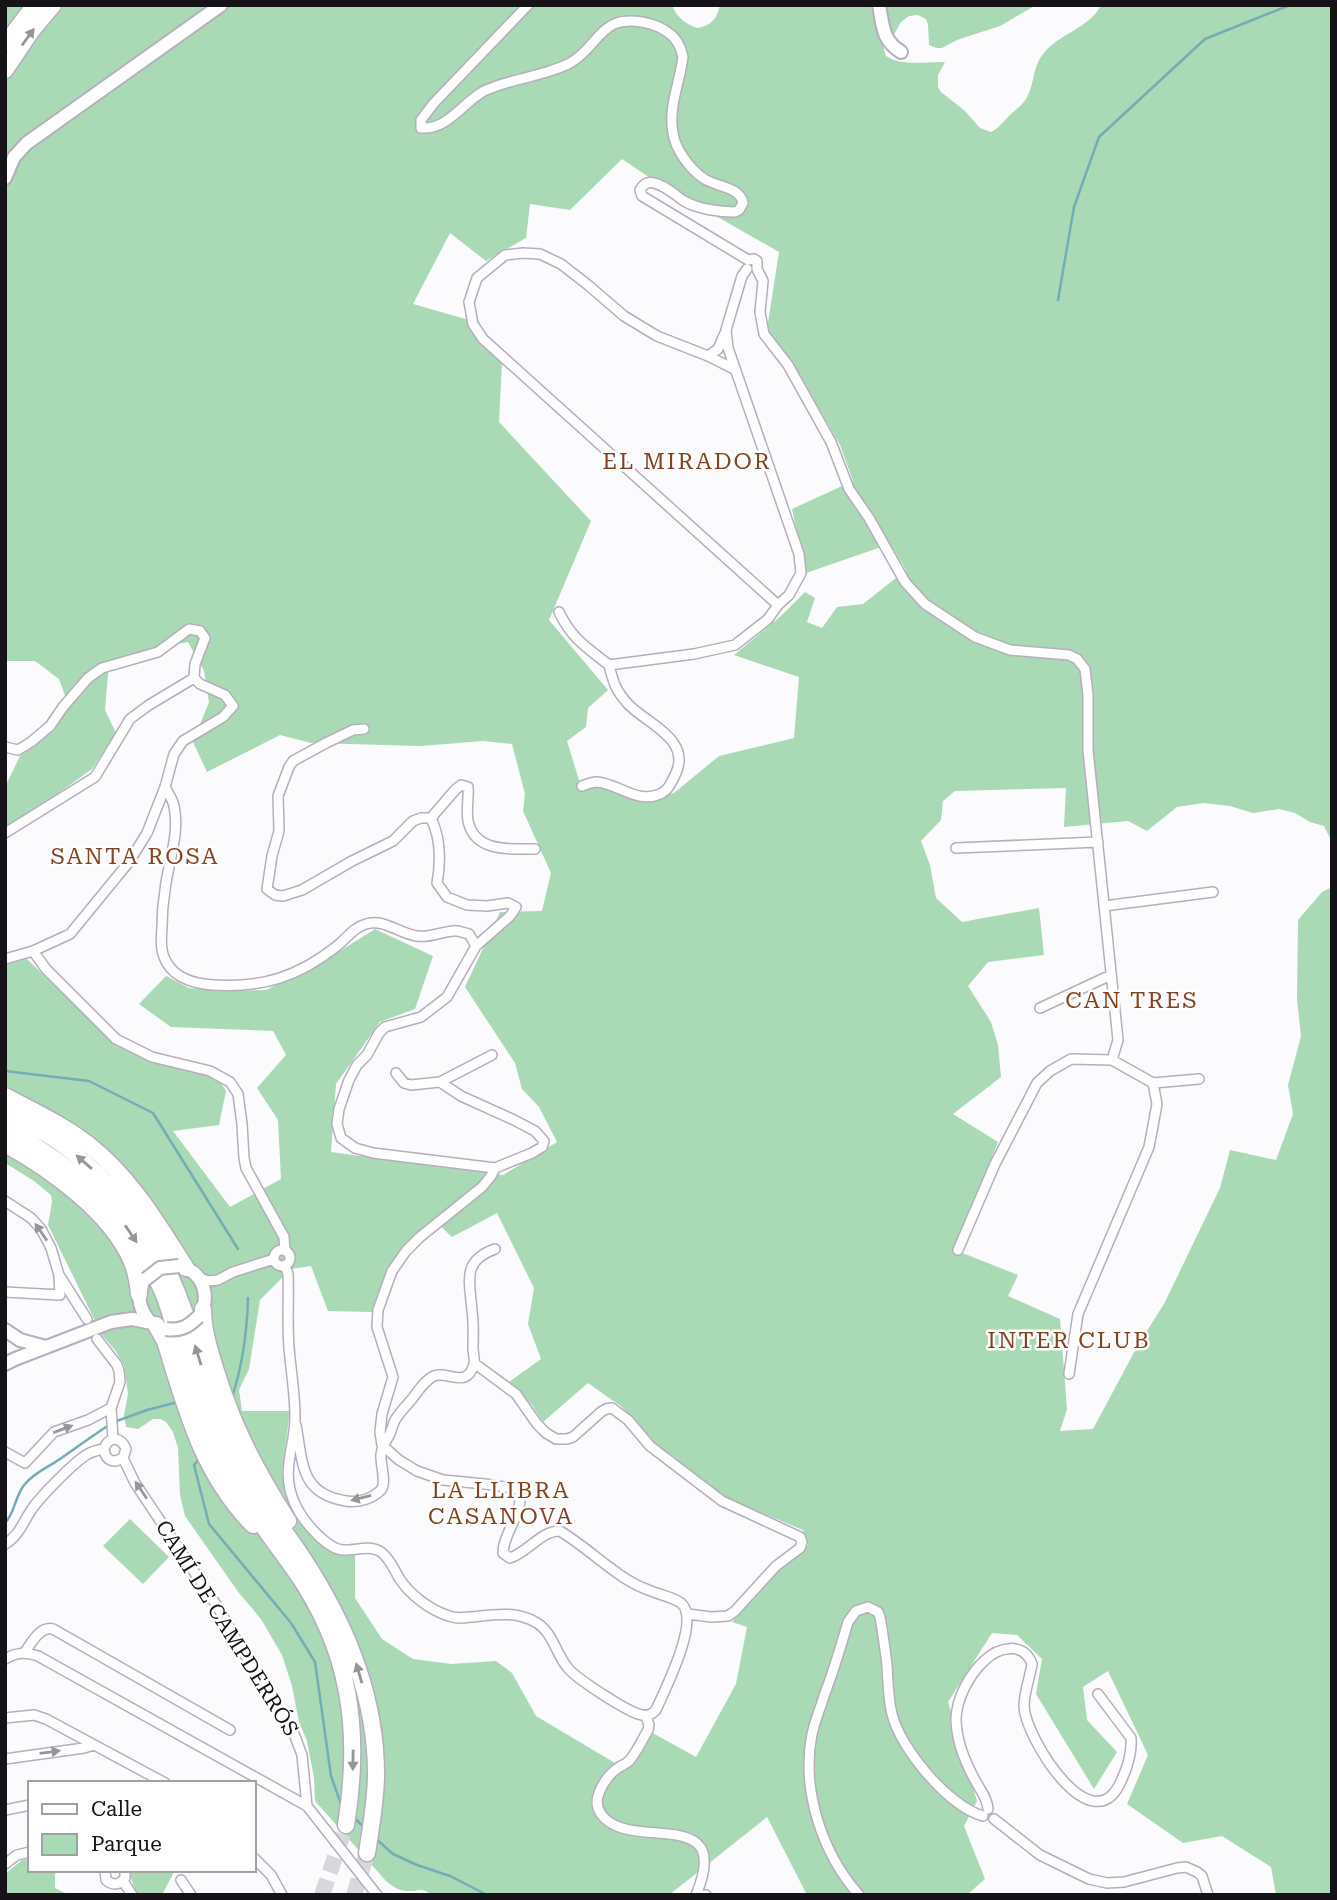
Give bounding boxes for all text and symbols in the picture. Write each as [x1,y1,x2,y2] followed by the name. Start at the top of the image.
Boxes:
[21,27,35,46] one-way arrow
[602,448,772,475] district label: EL MIRADOR
[50,843,220,870] district label: SANTA ROSA
[1065,987,1199,1014] district label: CAN TRES
[75,1154,93,1170] one-way arrow
[34,1223,48,1241] one-way arrow
[124,1225,138,1243] one-way arrow
[987,1327,1151,1354] district label: INTER CLUB
[192,1344,202,1365] one-way arrow
[53,1423,74,1434] one-way arrow
[428,1477,574,1530] district label: LA LLIBRA CASANOVA
[134,1480,147,1500] one-way arrow
[349,1493,371,1504] one-way arrow
[151,1515,304,1740] street label: CAMÍ DE CAMPDERRÓS
[354,1662,364,1683] one-way arrow
[39,1747,61,1758] one-way arrow
[348,1749,359,1771] one-way arrow
[28,1781,256,1872] legend
[91,1797,142,1821] text: Calle
[91,1832,162,1856] text: Parque

